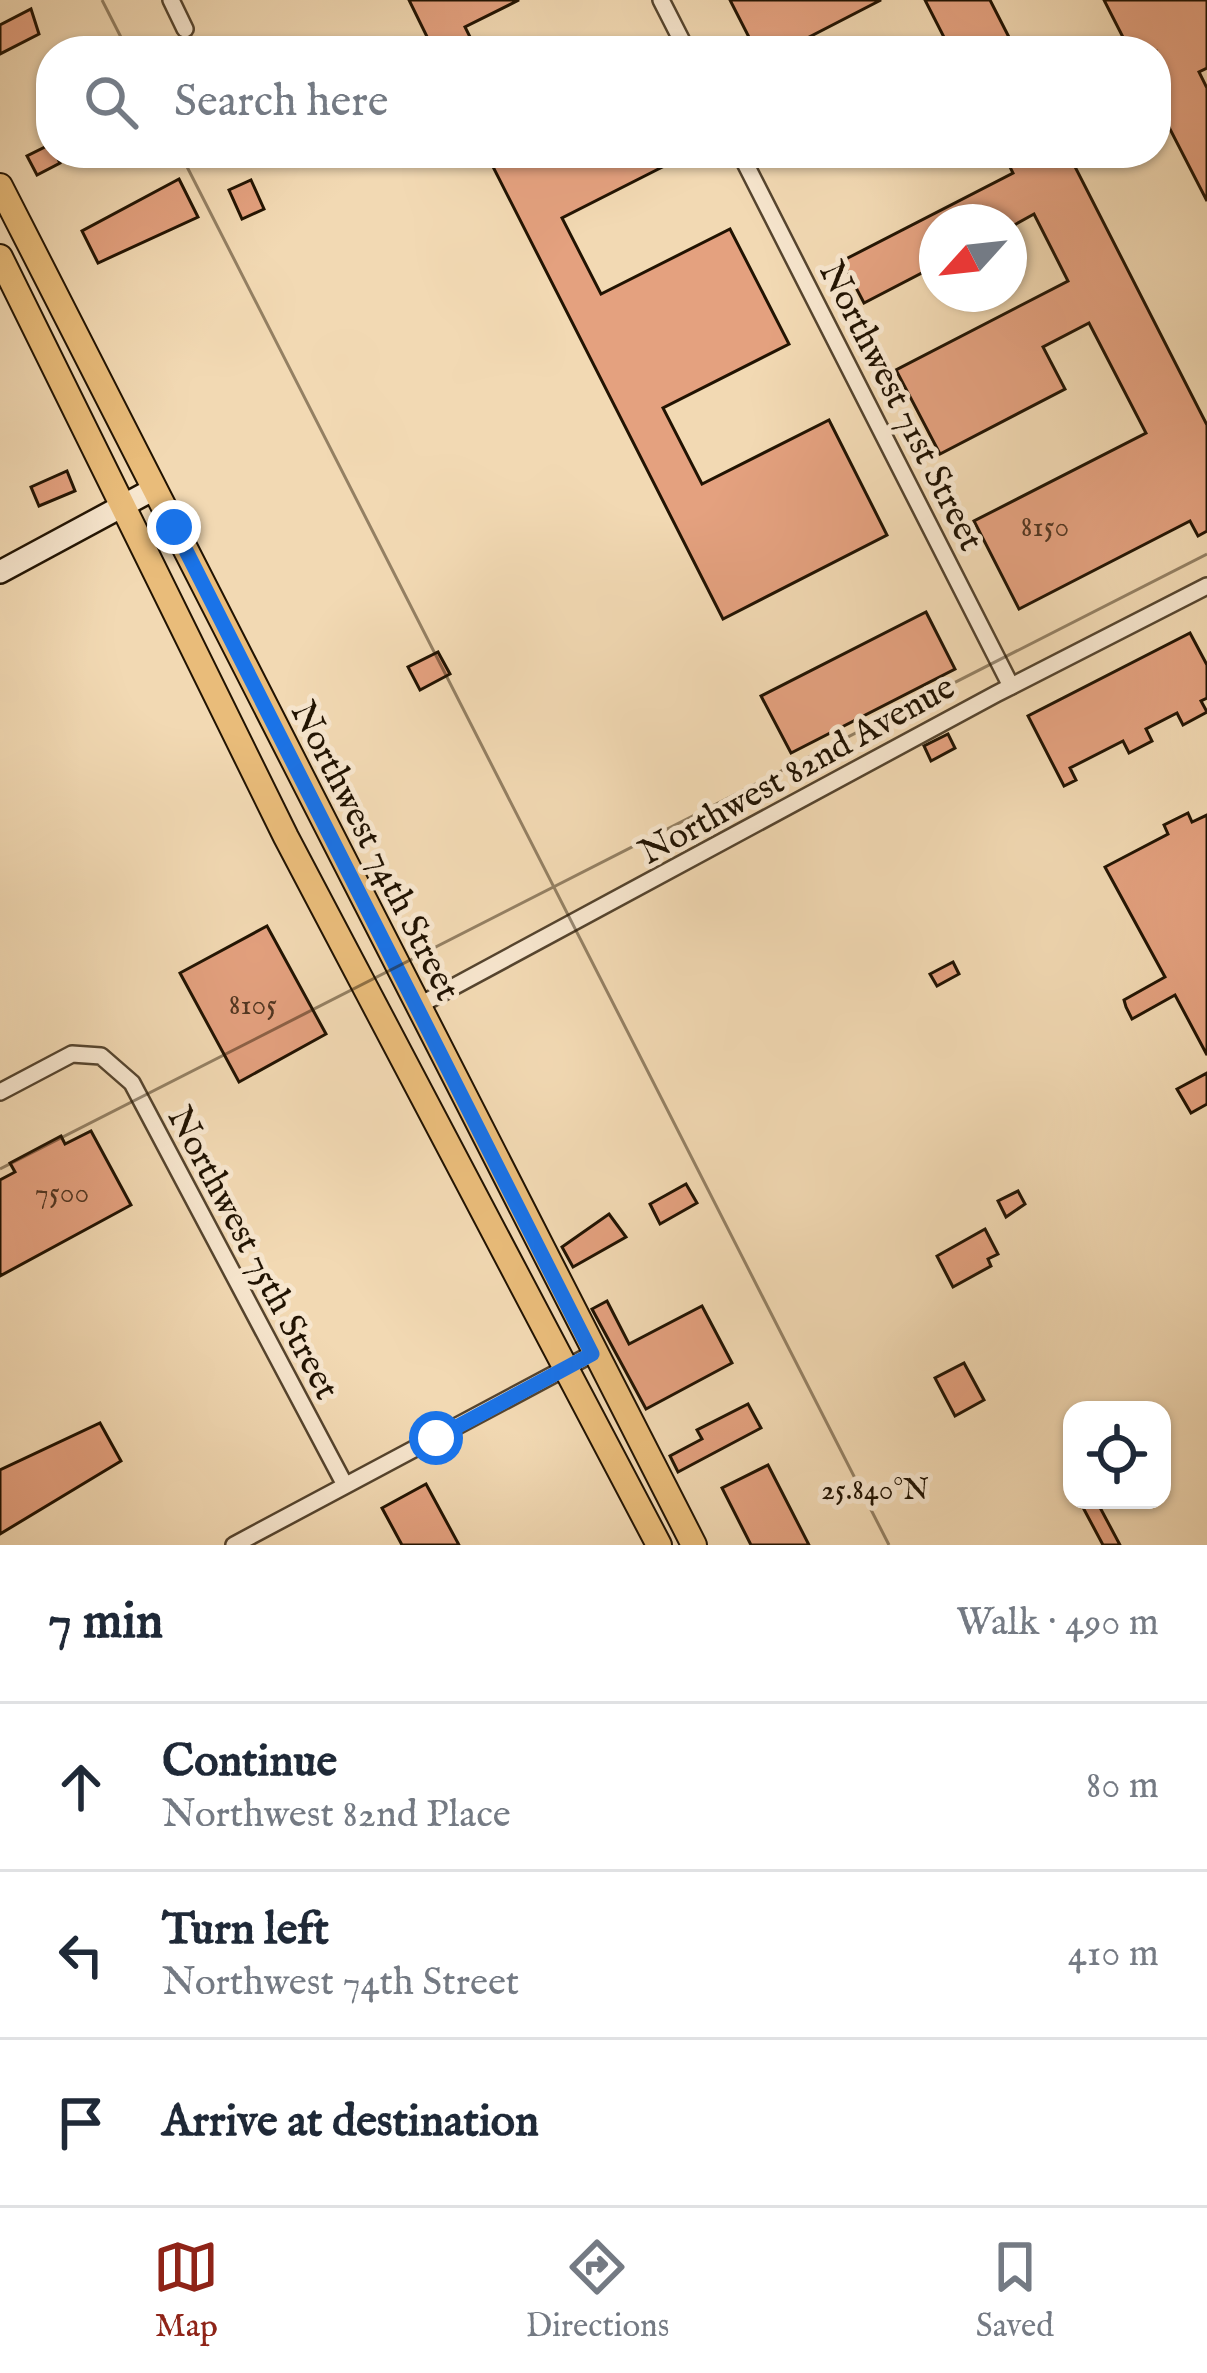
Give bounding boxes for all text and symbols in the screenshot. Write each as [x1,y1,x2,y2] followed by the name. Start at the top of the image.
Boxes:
[36,36,1171,168] search box
[78,69,144,135] icon: search
[174,74,388,131] text: Search here
[919,204,1027,312] north arrow
[807,254,993,559] street label: Northwest 71st Street
[147,500,201,554] route end
[1021,509,1069,547] house number: 8150
[632,665,963,876] street label: Northwest 82nd Avenue
[279,694,470,1009] street label: Northwest 74th Street
[229,987,277,1025] house number: 8105
[156,1099,349,1408] street label: Northwest 75th Street
[35,1175,89,1213] house number: 7500
[1063,1401,1171,1509] map controls
[1063,1401,1171,1509] button: locate
[409,1411,463,1465] route start
[821,1472,929,1510] text: 25.840°N
[48,1591,163,1656] text: 7 min
[956,1599,1159,1648] text: Walk · 490 m
[162,1734,337,1791] text: Continue
[48,1754,114,1820] icon: ahead
[1086,1762,1159,1811] text: 80 m
[162,1791,511,1840] text: Northwest 82nd Place
[162,1902,329,1959] text: Turn left
[48,1922,114,1988] icon: left
[1068,1930,1159,1979] text: 410 m
[162,1959,519,2008] text: Northwest 74th Street
[48,2090,114,2156] icon: arrive
[162,2094,539,2151] text: Arrive at destination
[153,2234,219,2348] tab: Map
[526,2234,669,2348] tab: Directions
[976,2234,1054,2348] tab: Saved

